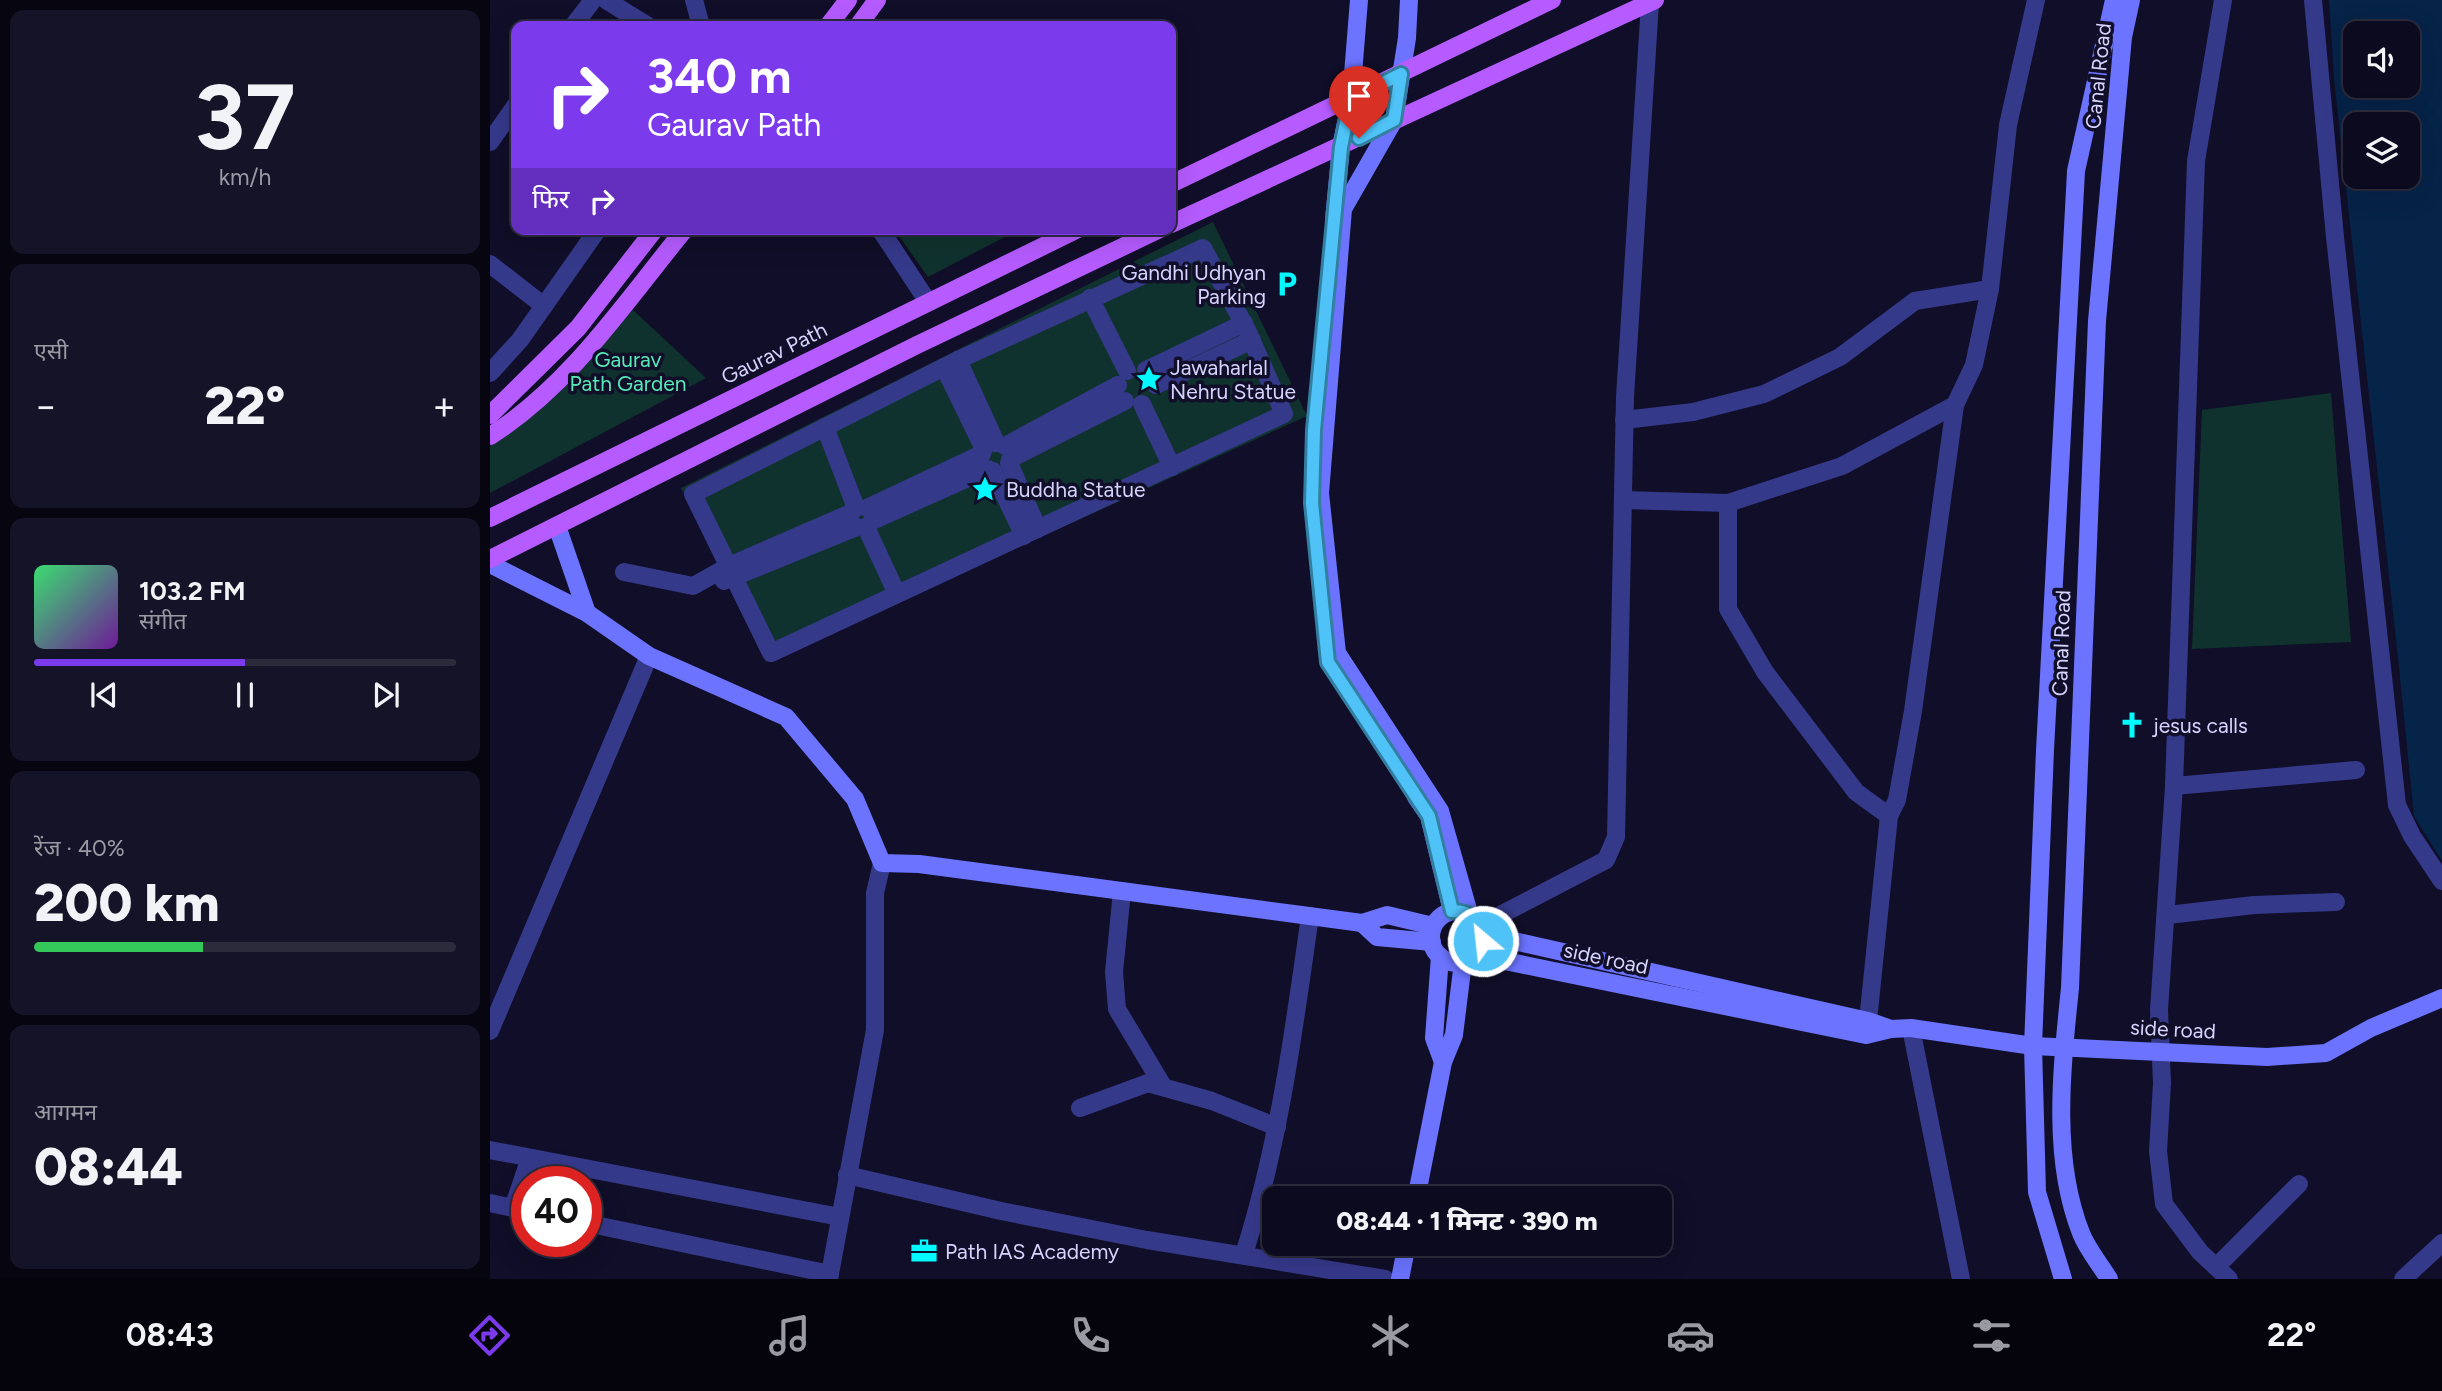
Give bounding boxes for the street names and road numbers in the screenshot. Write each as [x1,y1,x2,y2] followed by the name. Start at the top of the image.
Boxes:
[2080,22,2116,130] street label: Canal Road
[717,317,831,389] street label: Gaurav Path
[2047,589,2075,697] street label: Canal Road
[1561,937,1651,979] street label: side road
[2129,1014,2217,1044] street label: side road

